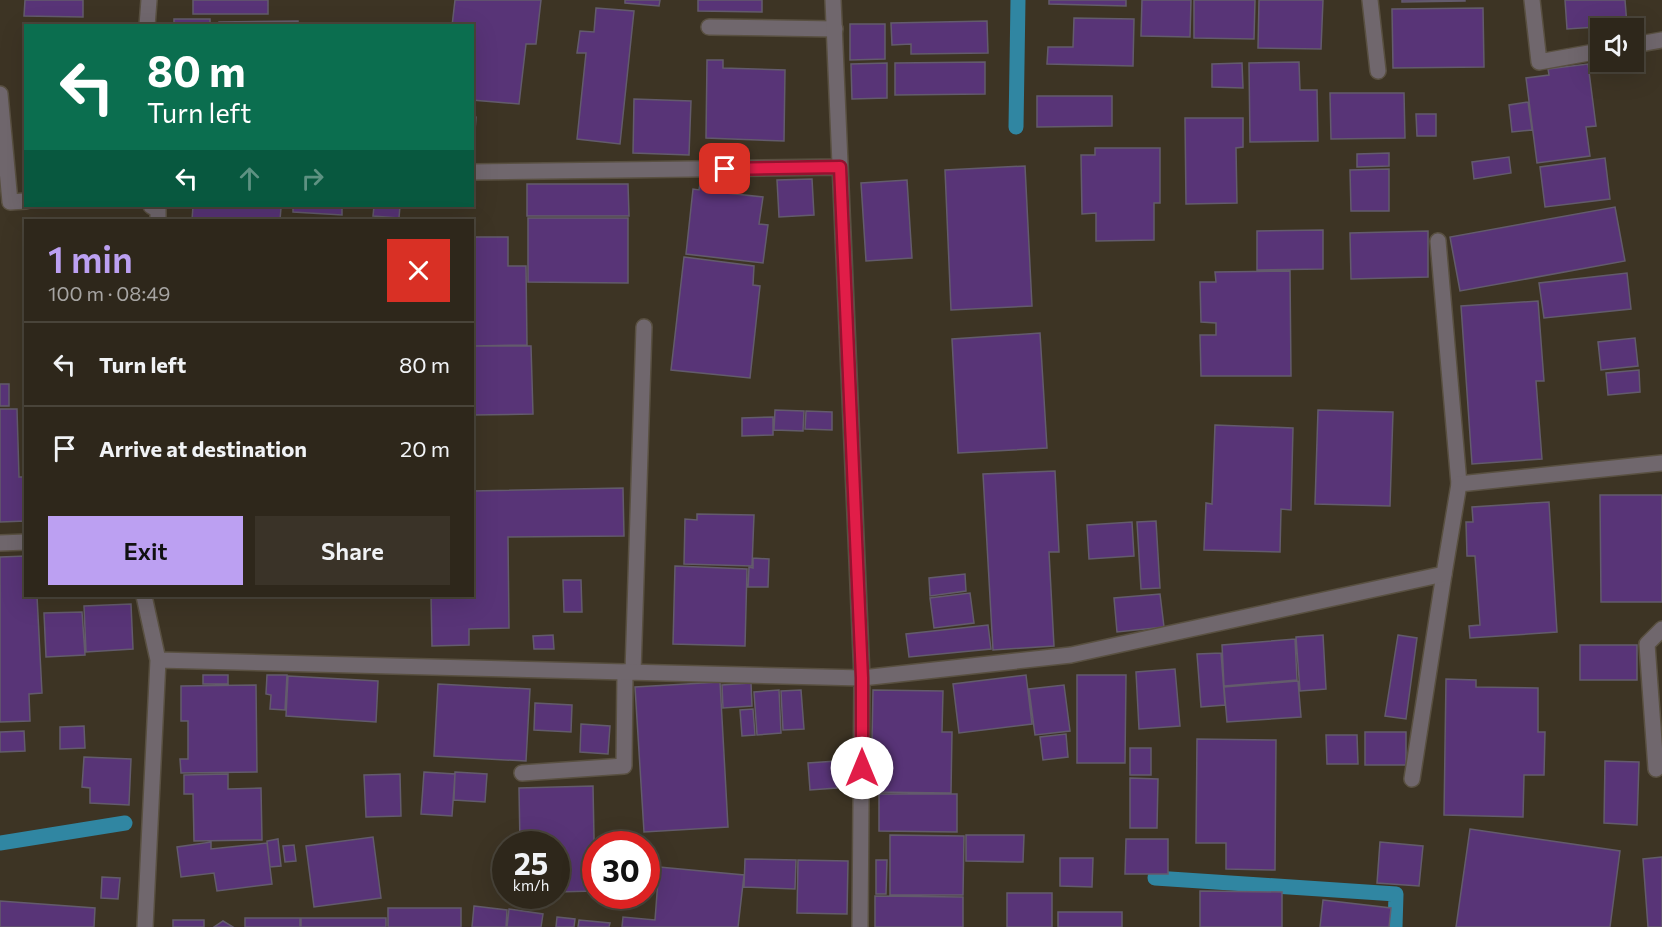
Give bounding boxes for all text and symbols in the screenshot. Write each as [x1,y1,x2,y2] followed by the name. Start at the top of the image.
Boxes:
[1590,18,1644,72] map controls
[1590,18,1644,72] button: sound
[147,44,246,96] text: 80 m
[48,48,126,126] icon: left
[147,96,251,129] text: Turn left
[699,143,750,194] pin
[708,152,741,185] icon: arrive
[170,162,203,195] icon: left
[233,162,266,195] icon: ahead
[296,162,329,195] icon: right
[48,236,133,280] text: 1 min
[387,239,450,302] button: close
[48,281,170,305] text: 100 m · 08:49
[48,348,81,381] icon: left
[99,351,186,378] text: Turn left
[399,351,450,378] text: 80 m
[48,432,81,465] icon: arrive
[99,435,307,462] text: Arrive at destination
[400,435,450,462] text: 20 m
[48,516,243,585] button: Exit
[255,516,450,585] button: Share
[830,736,894,800] position arrow
[582,831,660,909] speed limit sign: 30
[514,844,548,881] text: 25
[513,876,549,894] text: km/h

